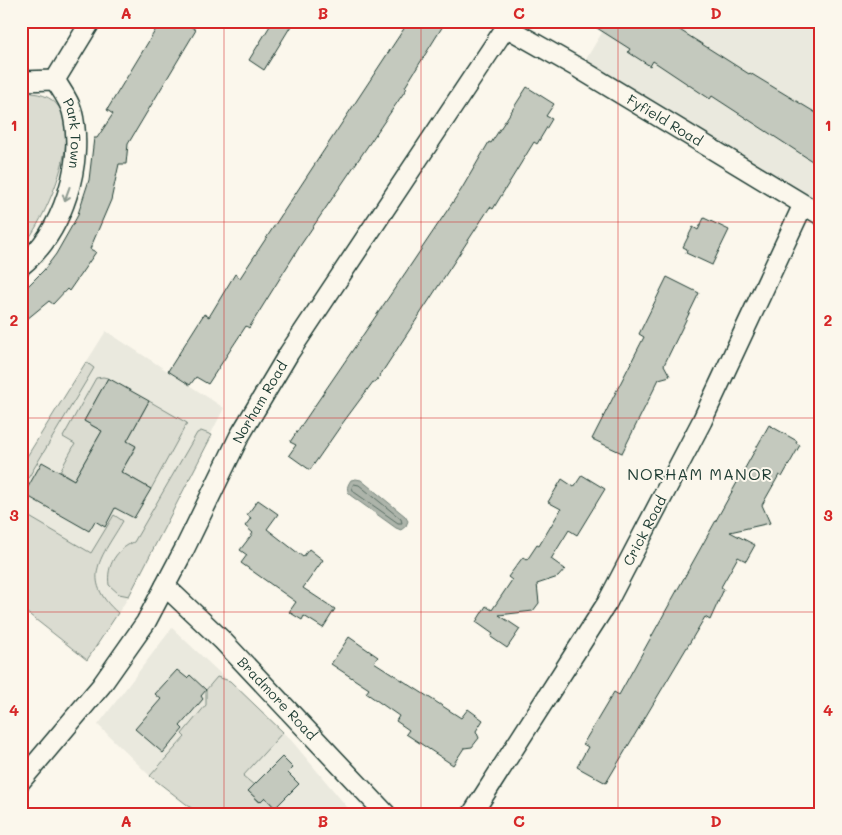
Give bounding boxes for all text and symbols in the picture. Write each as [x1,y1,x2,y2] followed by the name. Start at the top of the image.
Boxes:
[120,2,132,23] text: A
[318,2,328,23] text: B
[513,2,525,23] text: C
[710,2,722,23] text: D
[623,90,706,150] street label: Fyfield Road
[59,95,86,170] street label: Park Town
[10,114,18,135] text: 1
[824,114,832,135] text: 1
[62,186,71,201] one-way arrow
[10,309,19,330] text: 2
[824,309,833,330] text: 2
[227,357,291,446] street label: Norham Road
[627,463,773,484] district label: NORHAM MANOR
[618,492,670,569] street label: Crick Road
[9,504,19,525] text: 3
[823,504,833,525] text: 3
[234,652,322,744] street label: Bradmore Road
[9,699,19,720] text: 4
[823,699,833,720] text: 4
[120,810,132,831] text: A
[318,810,328,831] text: B
[513,810,525,831] text: C
[710,810,722,831] text: D

